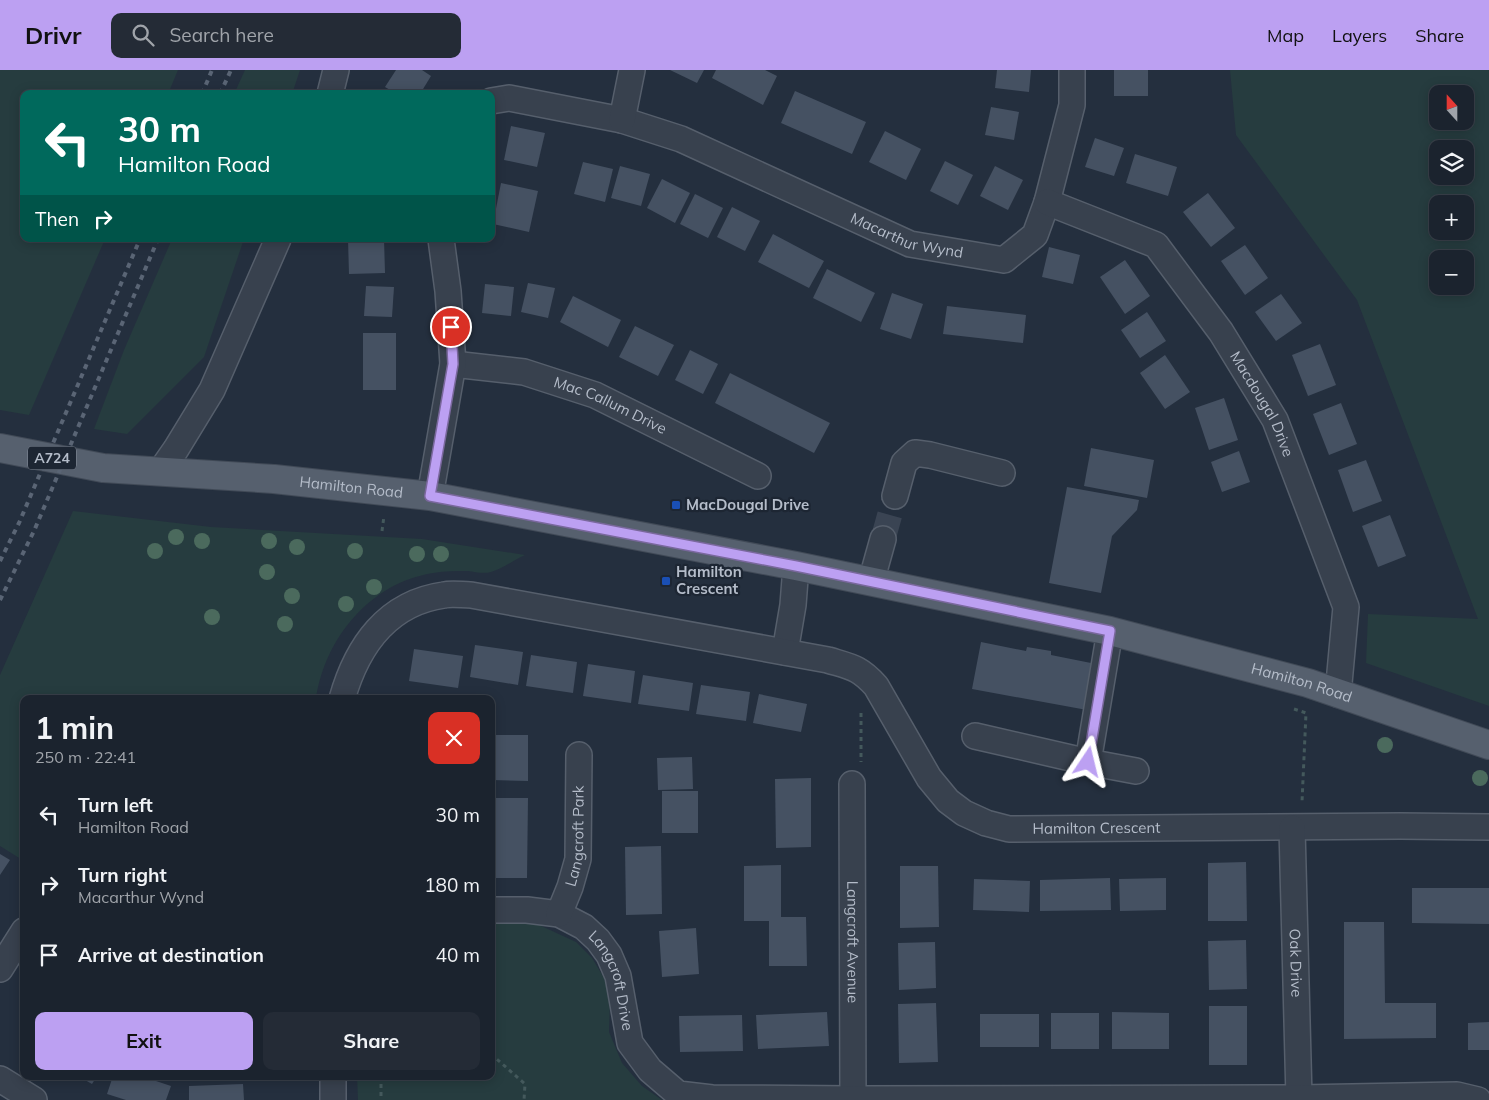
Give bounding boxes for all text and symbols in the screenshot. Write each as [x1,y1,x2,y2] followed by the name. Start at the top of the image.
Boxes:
[111,13,461,58] search box
[25,20,81,50] text: Drivr
[129,21,157,49] icon: search
[169,23,274,47] text: Search here
[1267,24,1304,47] text: Map
[1332,24,1387,47] text: Layers
[1415,24,1464,47] text: Share
[1429,85,1474,130] north arrow
[1429,85,1474,295] map controls
[118,107,201,151] text: 30 m
[35,110,100,175] icon: left
[1429,140,1474,185] button: layers
[118,150,271,178] text: Hamilton Road
[1429,195,1474,240] button: +
[89,205,117,233] icon: right
[35,207,79,231] text: Then
[848,208,965,262] street label: Macarthur Wynd
[1429,250,1474,295] button: −
[430,306,472,348] pin
[437,313,465,341] icon: arrive
[1226,348,1298,459] street label: Macdougal Drive
[551,372,670,438] street label: Mac Callum Drive
[28,446,76,469] road number: A724
[299,472,404,502] street label: Hamilton Road
[686,495,809,514] place label: MacDougal Drive
[670,499,682,511] marker: MacDougal Drive
[676,562,742,598] place label: Hamilton Crescent
[660,575,672,587] marker: Hamilton Crescent
[1249,659,1355,706] street label: Hamilton Road
[35,709,114,747] text: 1 min
[428,712,480,764] button: close
[1061,735,1113,787] position arrow
[35,747,136,767] text: 250 m · 22:41
[561,785,588,889] street label: Langcroft Park
[78,793,153,817] text: Turn left
[35,801,63,829] icon: left
[436,803,480,827] text: 30 m
[78,817,189,837] text: Hamilton Road
[1032,818,1161,838] street label: Hamilton Crescent
[78,863,167,887] text: Turn right
[35,871,63,899] icon: right
[424,873,480,897] text: 180 m
[843,881,863,1003] street label: Langcroft Avenue
[78,887,204,907] text: Macarthur Wynd
[585,926,638,1032] street label: Langcroft Drive
[1286,928,1306,997] street label: Oak Drive
[35,941,63,969] icon: arrive
[78,943,264,967] text: Arrive at destination
[436,943,480,967] text: 40 m
[35,1012,253,1070] button: Exit
[263,1012,480,1070] button: Share

